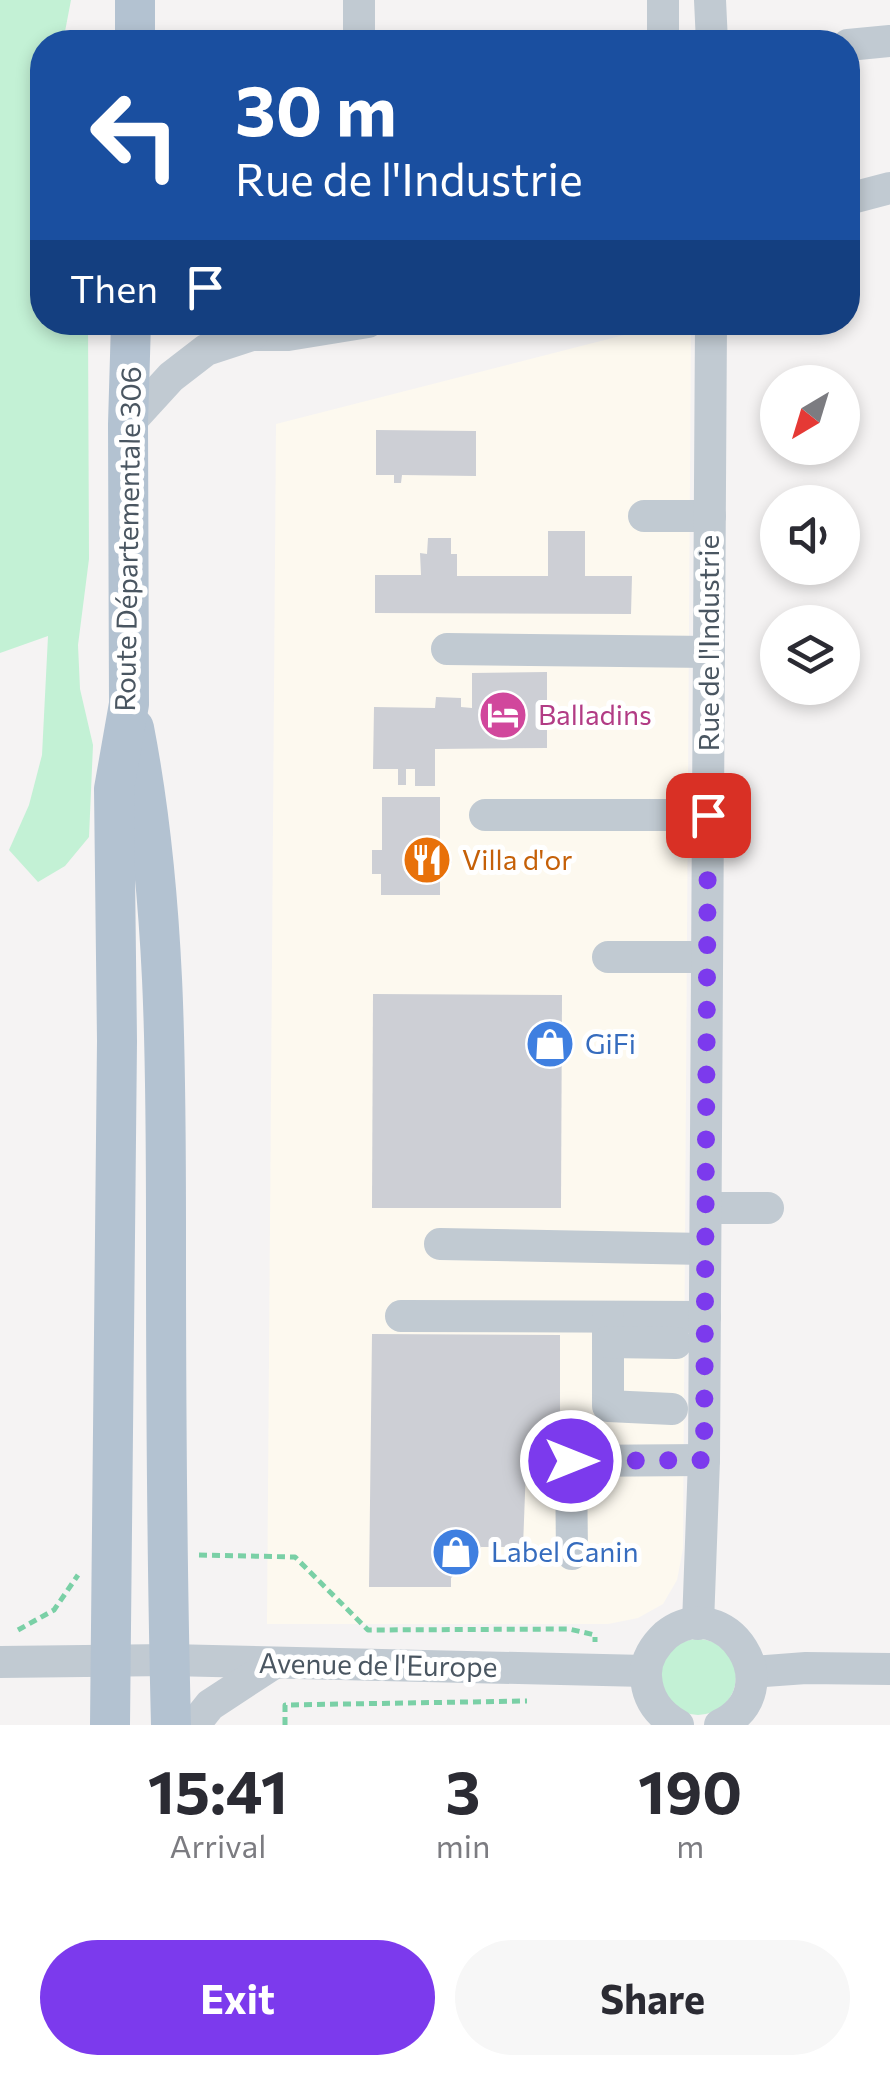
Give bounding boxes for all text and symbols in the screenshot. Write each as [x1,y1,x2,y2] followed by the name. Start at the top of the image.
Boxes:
[235,65,397,150] text: 30 m
[70,70,200,200] icon: left
[235,150,583,205] text: Rue de l'Industrie
[178,260,233,315] icon: arrive
[70,264,158,311] text: Then
[760,365,860,465] north arrow
[760,365,860,705] map controls
[107,366,147,712] street label: Route Départementale 306
[760,485,860,585] button: sound
[691,535,725,751] street label: Rue de l'Industrie
[760,605,860,705] button: layers
[477,689,529,741] hotel icon: Balladins
[538,697,652,731] place label: Balladins
[666,773,751,858] pin
[681,788,736,843] icon: arrive
[401,834,453,886] restaurant icon: Villa d'or
[462,842,572,876] place label: Villa d'or
[524,1018,576,1070] shop icon: GiFi
[585,1026,636,1060] place label: GiFi
[519,1409,623,1513] position arrow
[430,1526,482,1578] shop icon: Label Canin
[491,1534,639,1568] place label: Label Canin
[258,1645,498,1683] street label: Avenue de l'Europe
[148,1753,288,1826] text: 15:41
[446,1753,481,1826] text: 3
[638,1753,742,1826] text: 190
[169,1825,266,1865] text: Arrival
[436,1825,490,1865] text: min
[676,1825,704,1865] text: m
[40,1940,435,2055] button: Exit
[455,1940,850,2055] button: Share

